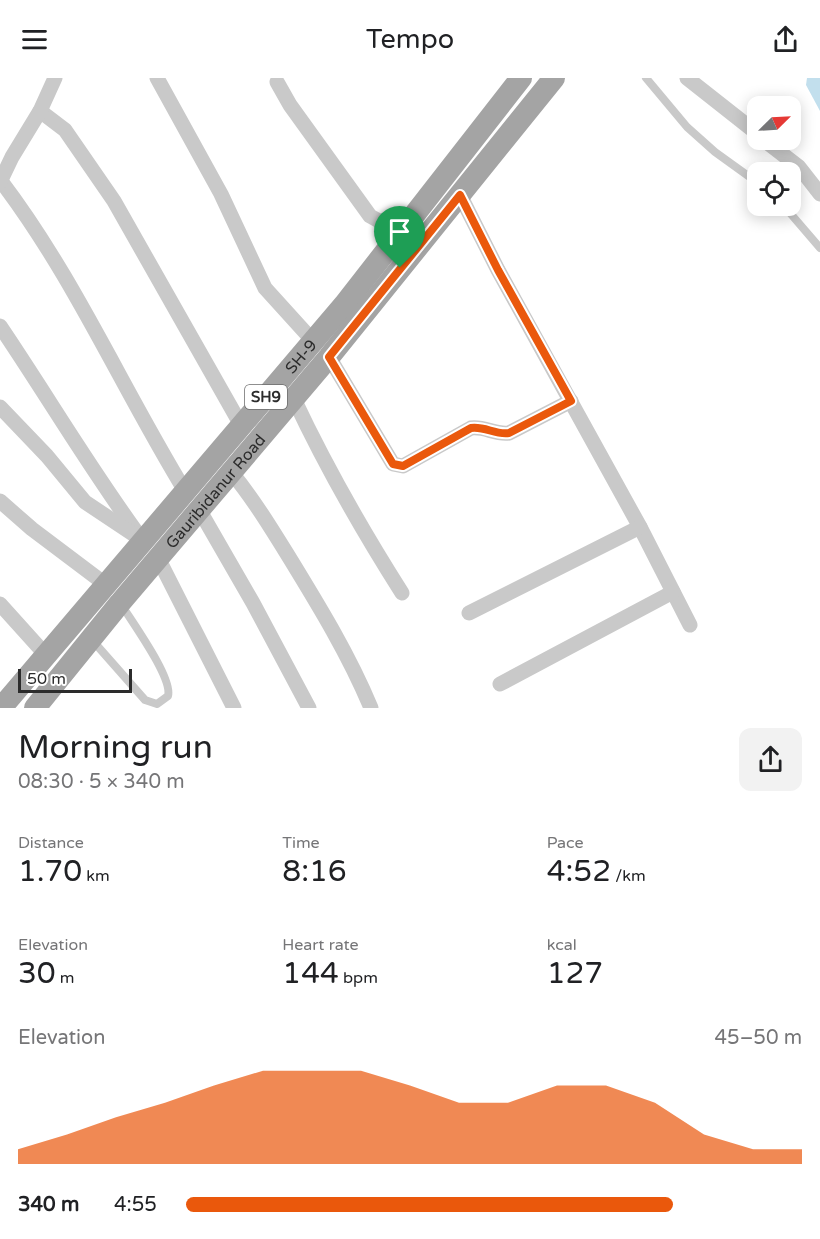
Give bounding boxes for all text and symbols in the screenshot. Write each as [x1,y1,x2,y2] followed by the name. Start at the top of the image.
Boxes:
[18,23,51,56] icon: menu
[366,23,454,56] text: Tempo
[769,23,802,56] icon: share
[747,96,801,150] north arrow
[747,96,801,216] map controls
[747,162,801,216] button: locate
[374,206,425,268] pin
[383,215,416,248] icon: arrive
[281,336,321,378] street label: SH-9
[245,385,287,409] road number: SH9
[162,430,270,553] street label: Gauribidanur Road
[18,666,132,694] scale bar
[27,669,66,689] text: 50 m
[18,728,213,767] text: Morning run
[739,728,802,791] button: share
[18,770,185,794] text: 08:30 · 5 × 340 m
[18,833,84,853] text: Distance
[282,833,320,853] text: Time
[547,833,584,853] text: Pace
[18,853,82,890] text: 1.70
[282,853,347,890] text: 8:16
[547,853,611,890] text: 4:52
[82,866,110,886] text: km
[611,866,646,886] text: /km
[18,935,88,955] text: Elevation
[282,935,359,955] text: Heart rate
[547,935,577,955] text: kcal
[18,955,56,992] text: 30
[282,955,339,992] text: 144
[547,955,603,992] text: 127
[56,968,75,988] text: m
[339,968,378,988] text: bpm
[18,1026,105,1050] text: Elevation
[715,1026,802,1050] text: 45–50 m
[18,1193,79,1217] text: 340 m
[114,1193,157,1217] text: 4:55

